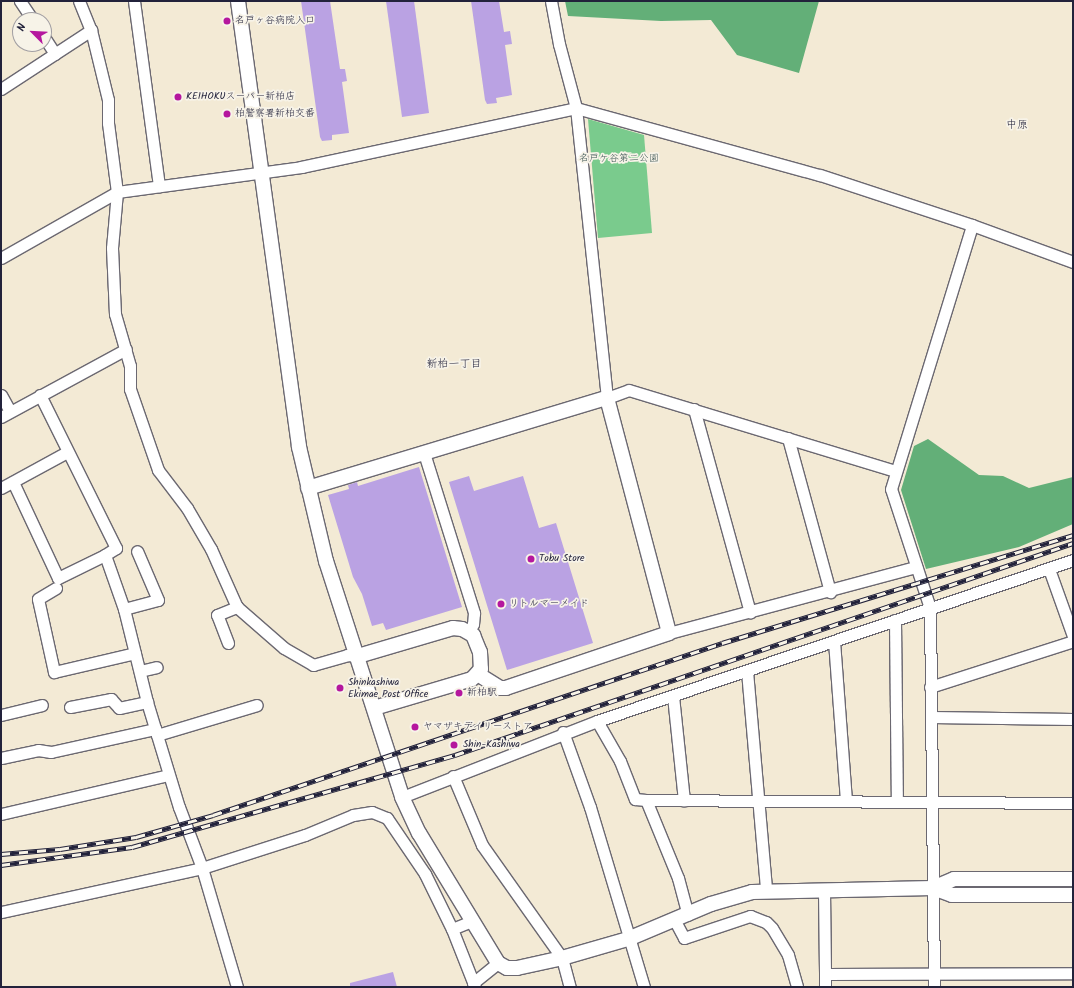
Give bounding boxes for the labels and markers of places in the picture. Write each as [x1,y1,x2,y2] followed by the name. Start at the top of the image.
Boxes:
[235,15,315,27] place label: 名戸ヶ谷病院入口
[222,16,232,26] marker: 名戸ヶ谷病院入口
[186,91,295,103] place label: KEIHOKUスーパー新柏店
[173,92,183,102] marker: KEIHOKUスーパー新柏店
[235,108,315,120] place label: 柏警察署新柏交番
[222,109,232,119] marker: 柏警察署新柏交番
[539,553,584,565] place label: Tobu Store
[526,554,536,564] marker: Tobu Store
[509,598,589,610] place label: リトルマーメイド
[496,599,506,609] marker: リトルマーメイド
[348,676,428,700] place label: Shinkashiwa Ekimae Post Office
[335,683,345,693] marker: Shinkashiwa Ekimae Post Office
[467,687,497,699] place label: 新柏駅
[454,688,464,698] marker: 新柏駅
[423,721,533,733] place label: ヤマザキデイリーストア
[410,722,420,732] marker: ヤマザキデイリーストア
[448,739,460,751] marker: Shin-Kashiwa
[463,739,520,751] place label: Shin-Kashiwa

